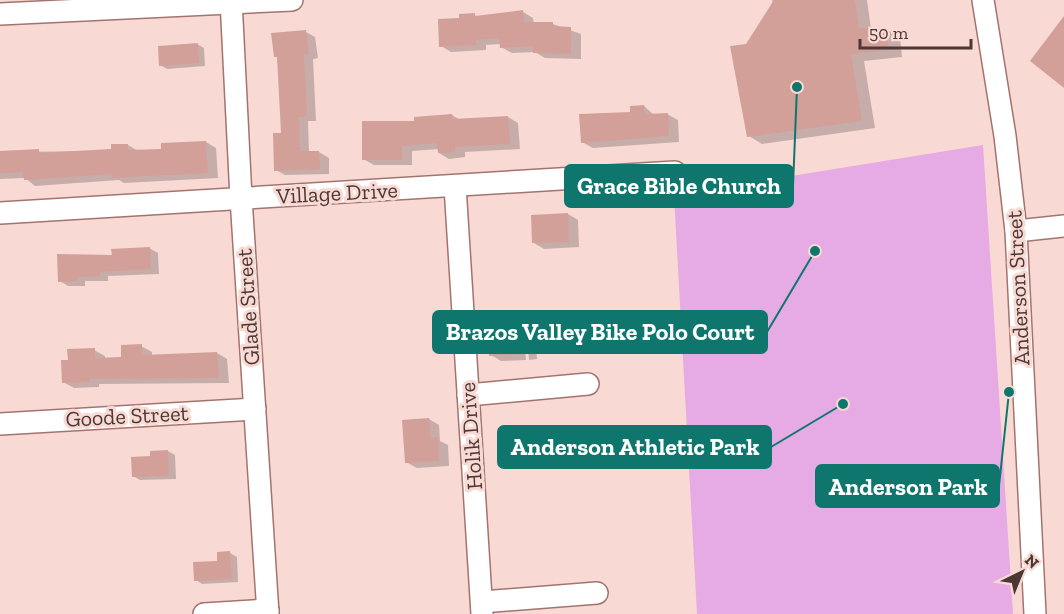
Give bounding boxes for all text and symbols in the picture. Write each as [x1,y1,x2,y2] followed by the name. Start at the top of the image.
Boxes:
[860,12,971,50] scale bar
[869,22,909,44] text: 50 m
[565,165,793,207] callout: Grace Bible Church
[577,171,781,200] text: Grace Bible Church
[275,176,398,210] street label: Village Drive
[1000,209,1036,366] street label: Anderson Street
[230,247,266,366] street label: Glade Street
[433,311,767,353] callout: Brazos Valley Bike Polo Court
[446,317,755,346] text: Brazos Valley Bike Polo Court
[454,381,488,491] street label: Holik Drive
[65,399,190,433] street label: Goode Street
[498,426,771,468] callout: Anderson Athletic Park
[511,432,759,461] text: Anderson Athletic Park
[816,465,999,507] callout: Anderson Park
[829,472,987,501] text: Anderson Park
[992,542,1052,602] north arrow
[1021,550,1043,572] text: N

